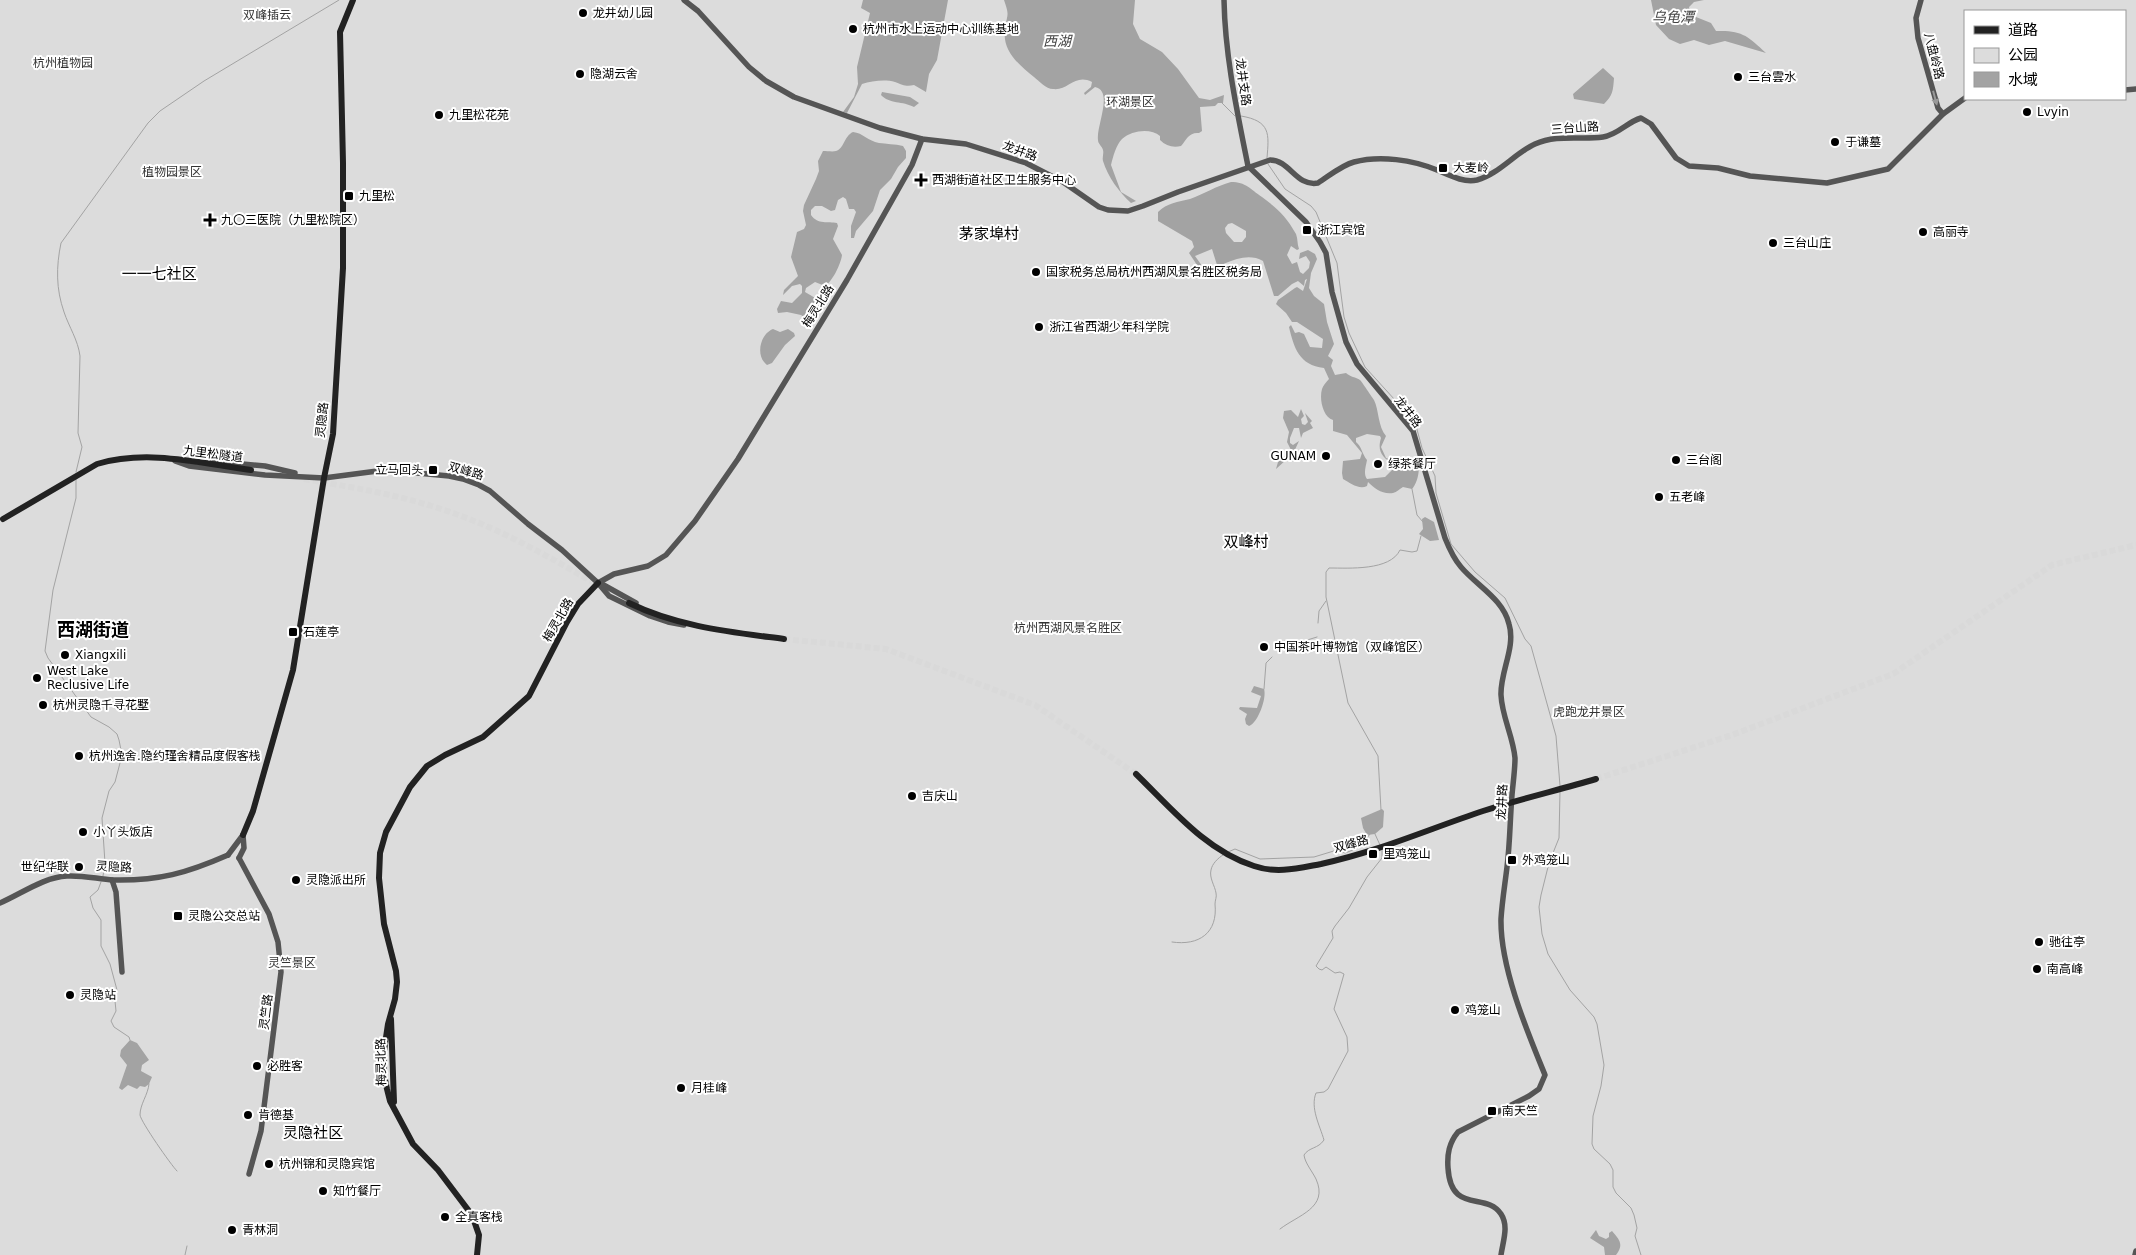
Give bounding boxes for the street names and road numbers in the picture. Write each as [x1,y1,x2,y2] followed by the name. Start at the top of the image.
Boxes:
[1921,31,1947,81] street label: 八盘岭路
[1233,57,1253,107] street label: 龙井支路
[1551,119,1599,137] street label: 三台山路
[1001,138,1039,164] street label: 龙井路
[799,282,837,330] street label: 梅灵北路
[1391,394,1425,430] street label: 龙井路
[313,401,331,439] street label: 灵隐路
[182,443,244,465] street label: 九里松隧道
[447,459,485,483] street label: 双峰路
[540,596,576,644] street label: 梅灵北路
[1494,784,1510,820] street label: 龙井路
[1332,833,1370,855] street label: 双峰路
[96,859,132,875] street label: 灵隐路
[257,993,275,1031] street label: 灵竺路
[374,1038,388,1086] street label: 梅灵北路

